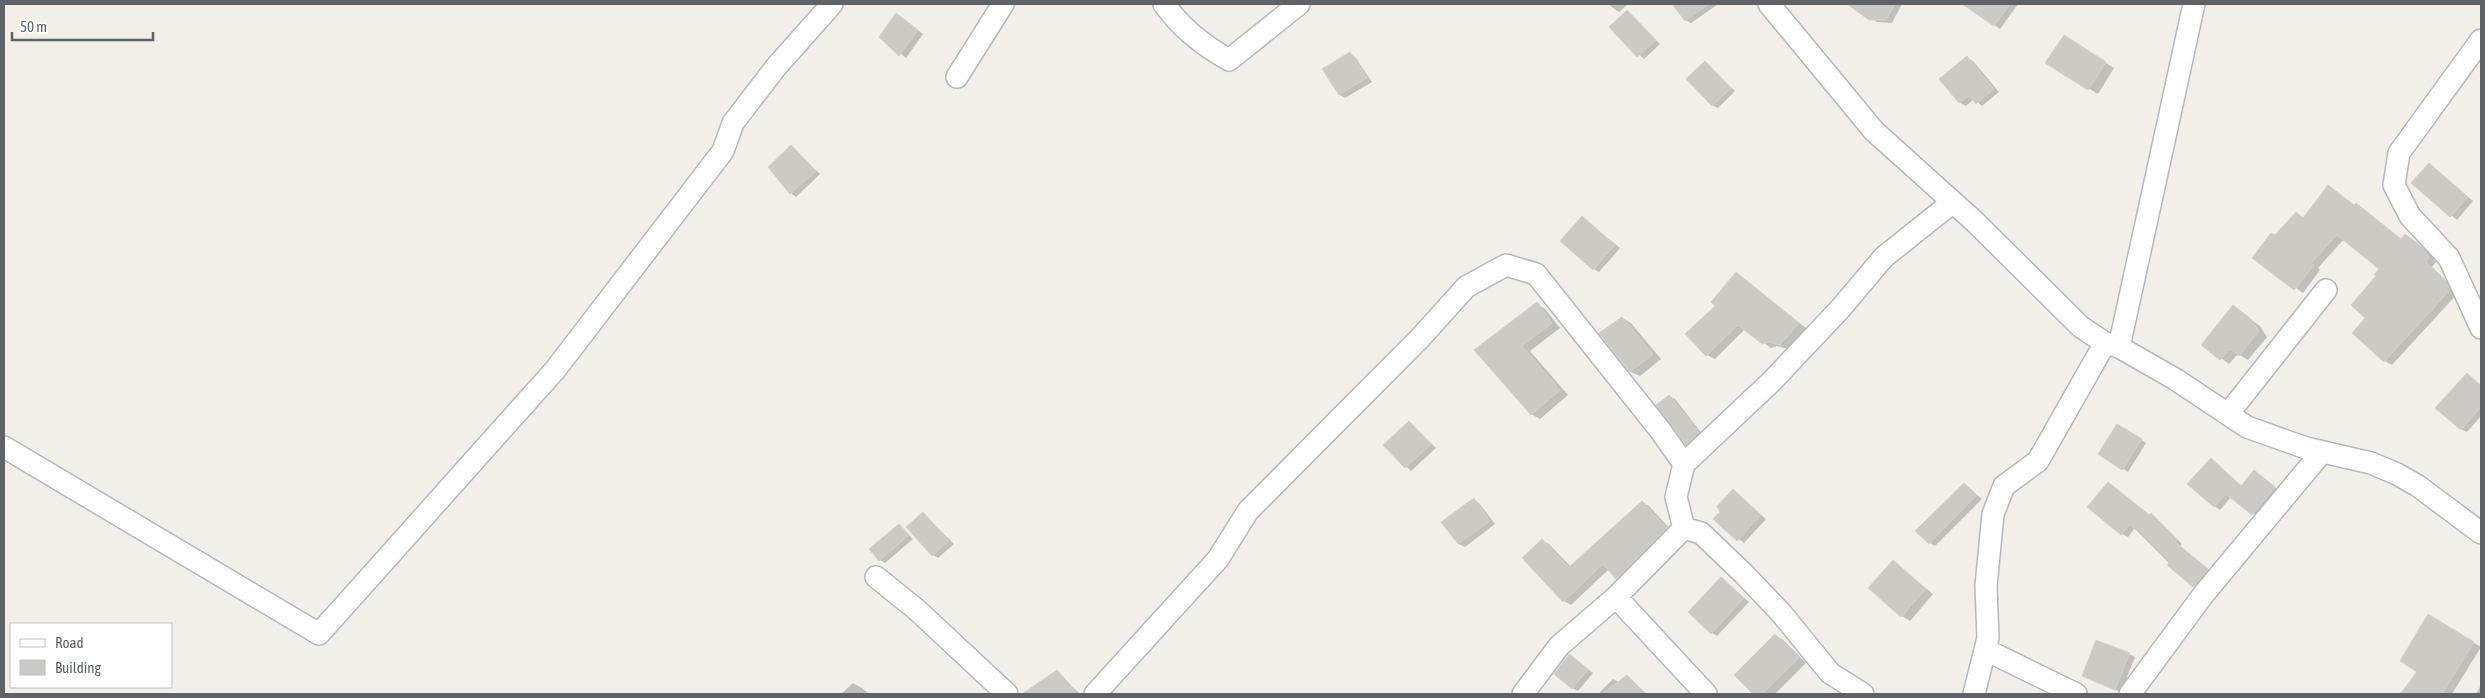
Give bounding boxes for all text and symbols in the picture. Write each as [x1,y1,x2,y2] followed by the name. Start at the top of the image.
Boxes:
[12,10,154,42] scale bar
[20,18,47,35] text: 50 m
[10,623,172,688] legend
[55,634,84,651] text: Road
[55,659,101,676] text: Building

